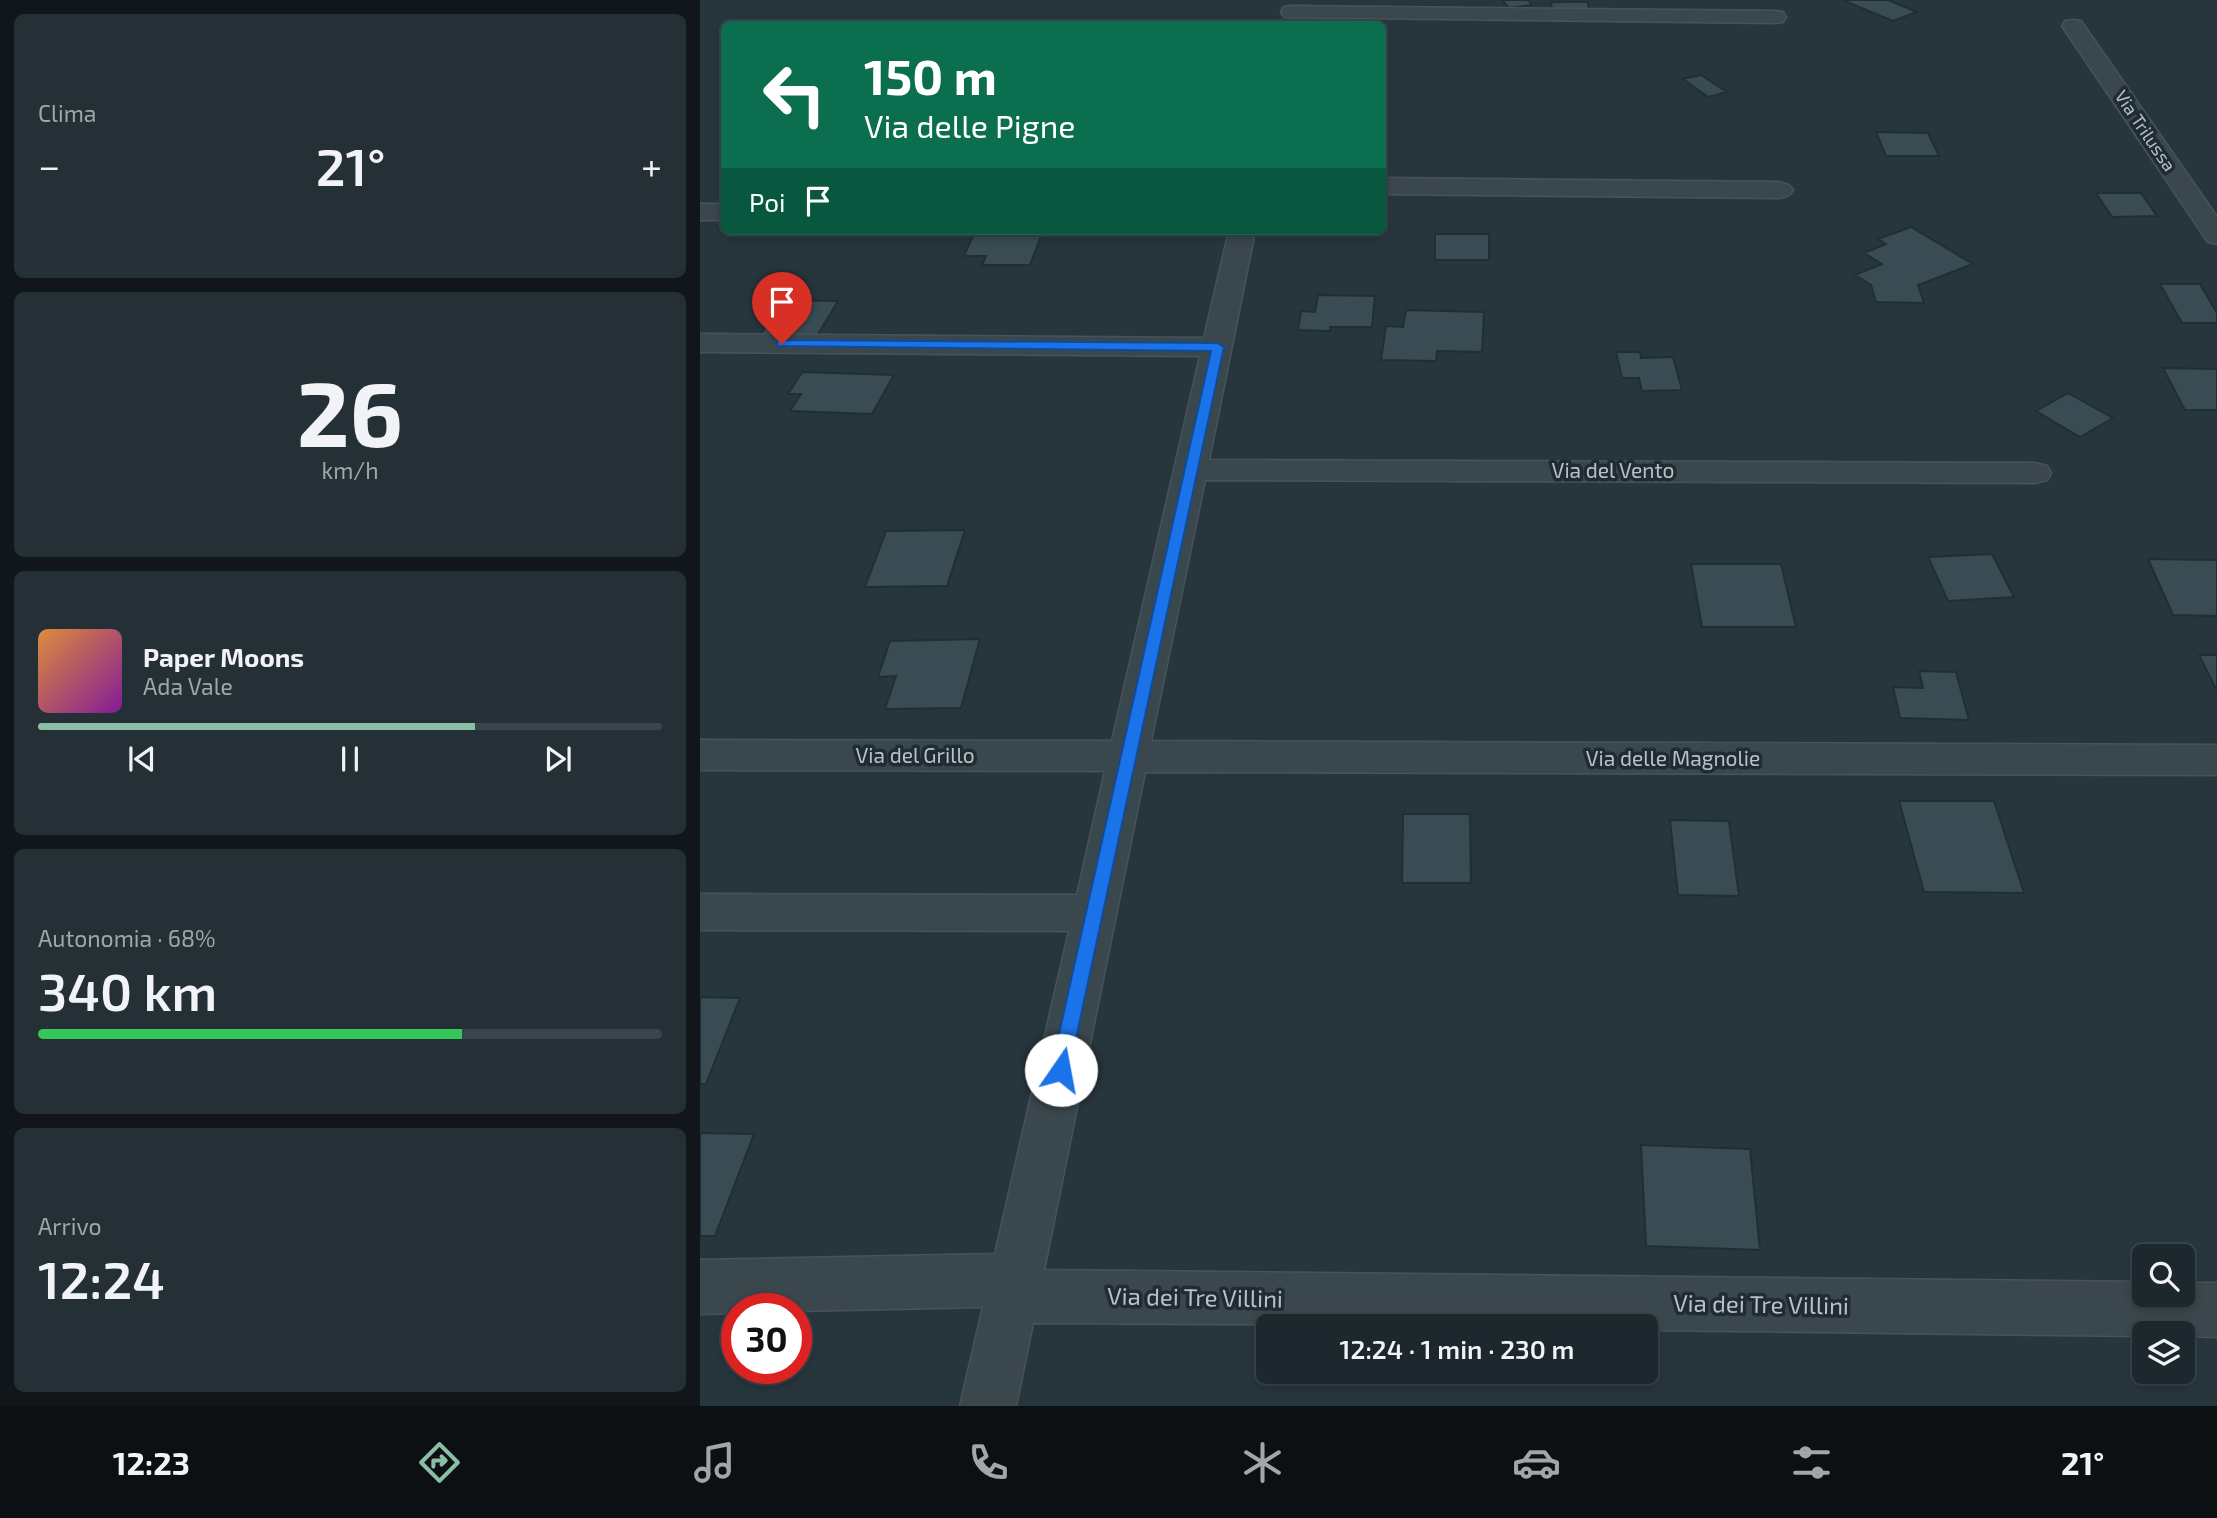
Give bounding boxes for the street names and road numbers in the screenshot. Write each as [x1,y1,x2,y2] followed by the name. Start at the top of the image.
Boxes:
[2111,86,2181,175] street label: Via Trilussa
[1552,457,1674,482] street label: Via del Vento
[855,742,975,767] street label: Via del Grillo
[1586,745,1760,770] street label: Via delle Magnolie
[1107,1280,1283,1313] street label: Via dei Tre Villini
[1673,1287,1849,1320] street label: Via dei Tre Villini

